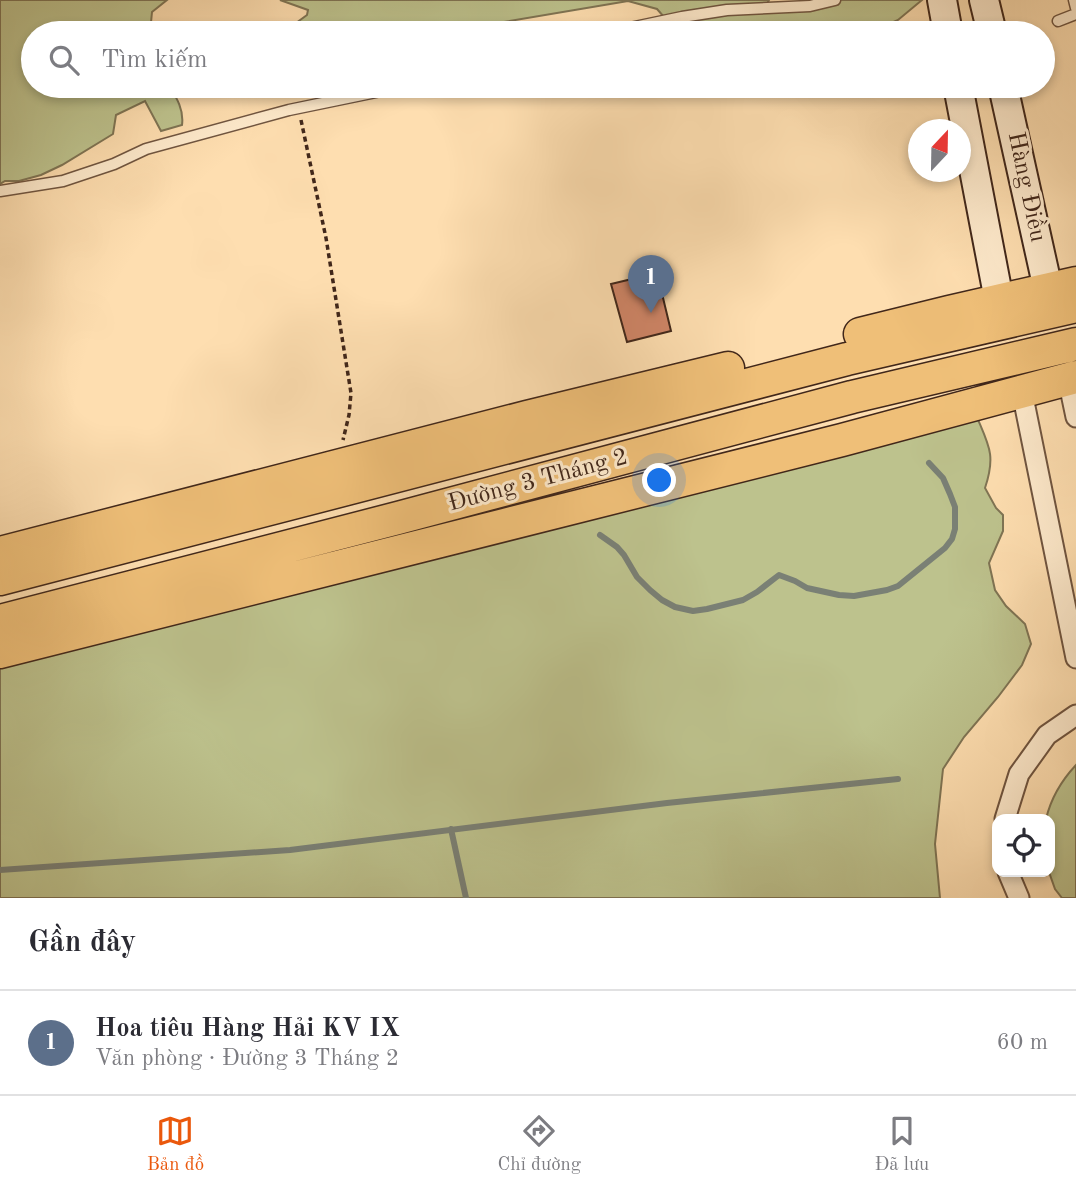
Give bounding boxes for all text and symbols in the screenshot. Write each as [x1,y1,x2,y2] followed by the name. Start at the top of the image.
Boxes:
[21,21,1055,98] search box
[45,41,83,79] icon: search
[101,47,208,73] text: Tìm kiếm
[908,119,971,182] north arrow
[1003,129,1051,245] street label: Hàng Điều
[628,255,674,313] pin: 1
[446,445,630,517] street label: Đường 3 Tháng 2
[642,463,676,497] your location
[992,814,1055,877] map controls
[992,814,1055,877] button: locate
[28,928,136,958] text: Gần đây
[95,1016,400,1042] text: Hoa tiêu Hàng Hải KV IX
[44,1031,58,1054] text: 1
[997,1031,1048,1054] text: 60 m
[95,1047,399,1070] text: Văn phòng · Đường 3 Tháng 2
[147,1112,204,1177] tab: Bản đồ
[498,1112,581,1177] tab: Chỉ đường
[875,1112,929,1177] tab: Đã lưu

